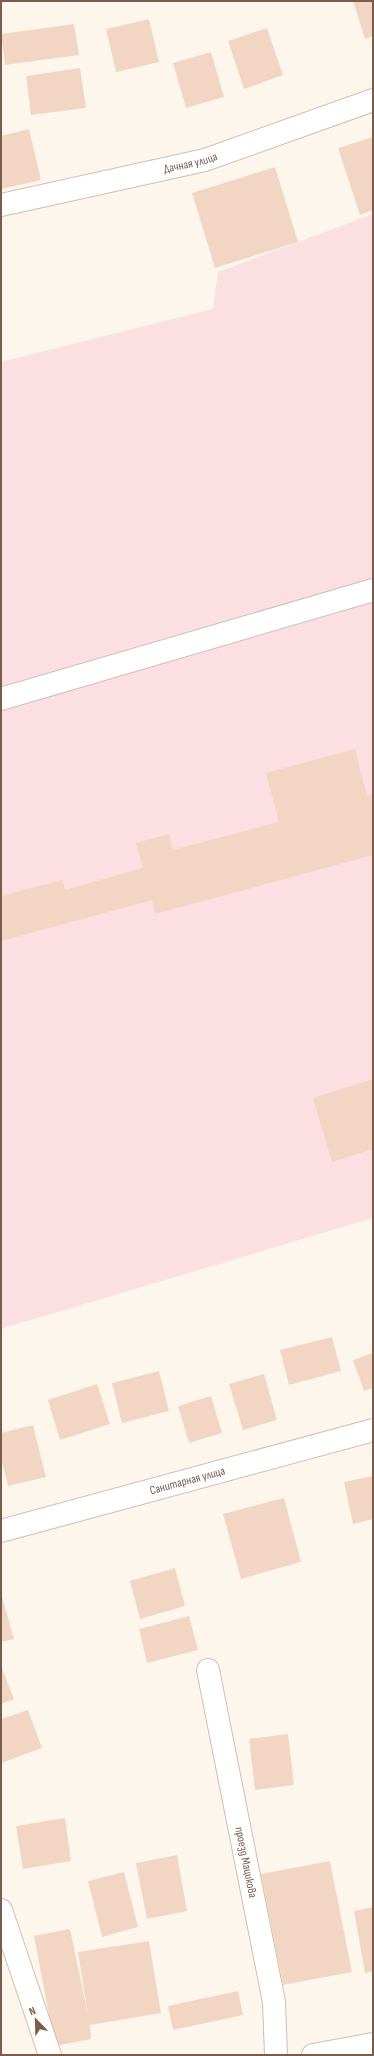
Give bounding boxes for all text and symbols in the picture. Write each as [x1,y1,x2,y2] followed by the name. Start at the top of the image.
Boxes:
[162,149,220,176] street label: Дачная улица
[148,1463,227,1498] street label: Санитарная улица
[232,1825,261,1899] street label: проезд Мацикова
[16,2000,56,2040] north arrow
[27,2004,38,2018] text: N

